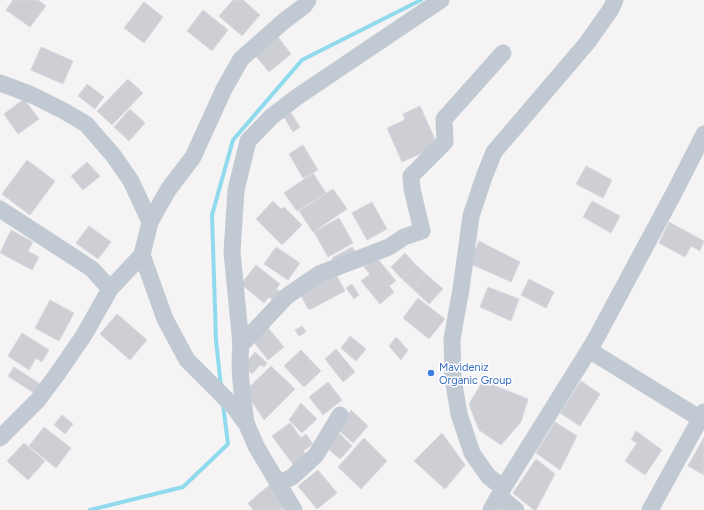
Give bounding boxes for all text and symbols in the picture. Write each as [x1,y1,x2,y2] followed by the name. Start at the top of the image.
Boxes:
[439,361,512,387] place label: Mavideniz Organic Group
[426,368,436,378] marker: Mavideniz Organic Group

